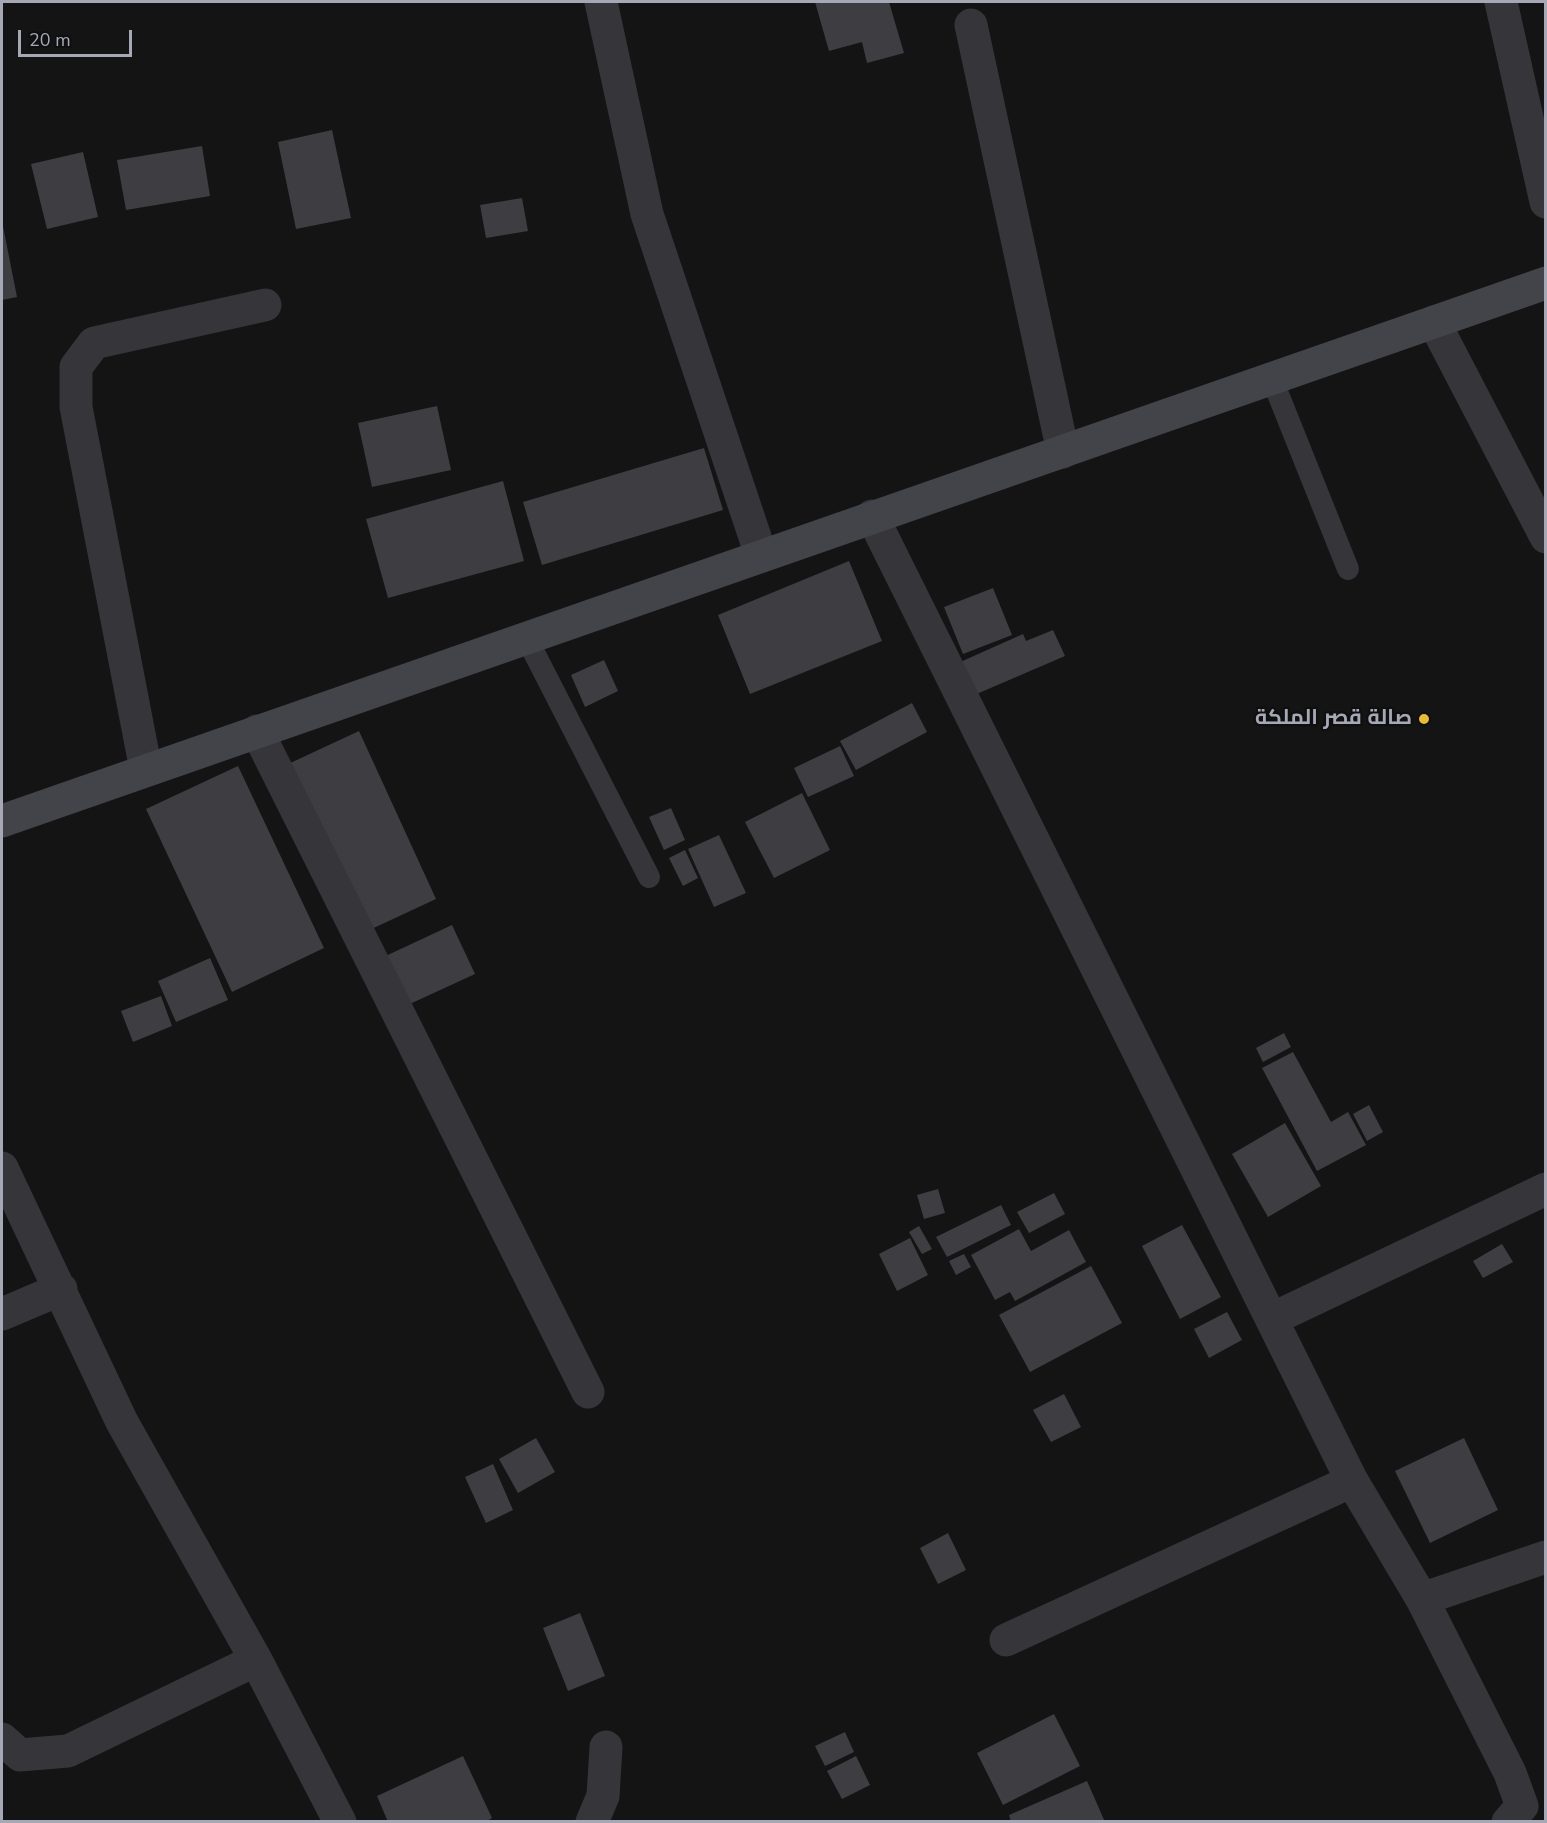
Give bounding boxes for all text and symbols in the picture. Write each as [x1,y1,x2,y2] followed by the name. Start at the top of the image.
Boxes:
[21,18,135,56] scale bar
[29,28,71,52] text: 20 m
[1255,706,1412,732] place label: صالة قصر الملكة
[1417,712,1431,726] marker: صالة قصر الملكة

